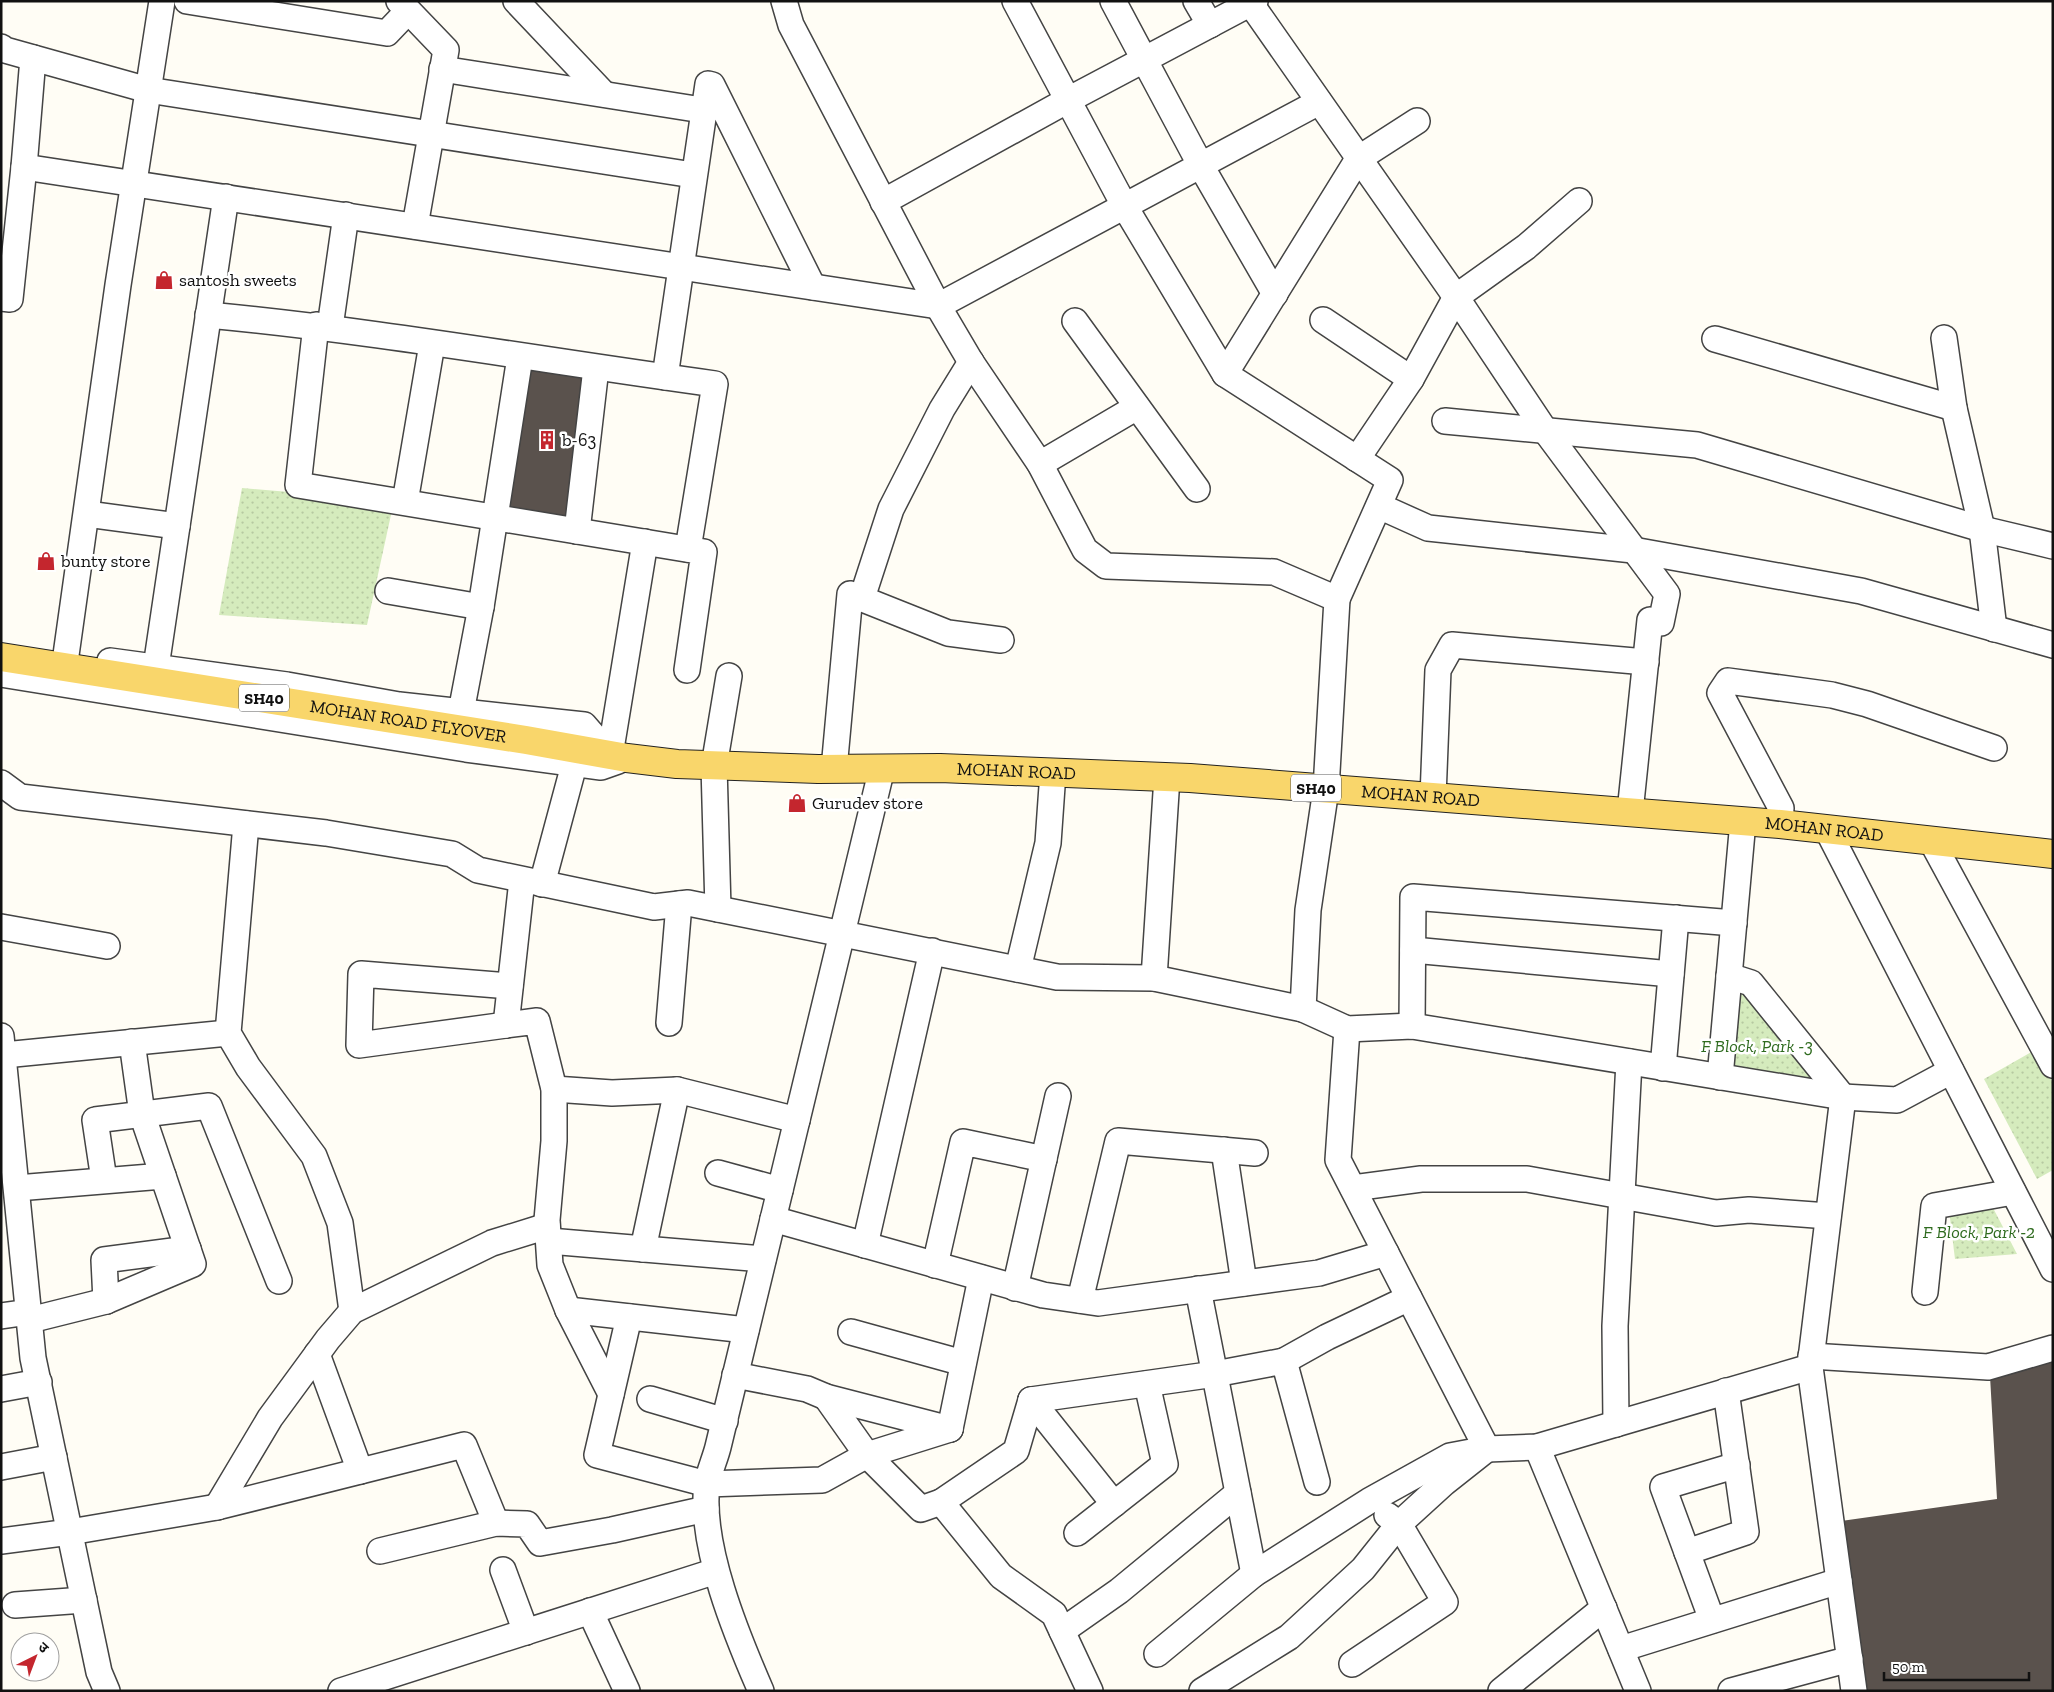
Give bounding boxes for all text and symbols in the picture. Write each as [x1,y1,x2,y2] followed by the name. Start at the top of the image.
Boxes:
[153,269,175,291] shop icon: santosh sweets
[179,269,297,291] place label: santosh sweets
[536,429,558,451] building icon: b-63
[561,429,596,451] place label: b-63
[35,550,57,572] shop icon: bunty store
[60,550,150,572] place label: bunty store
[239,684,289,711] road number: SH40
[308,695,508,748] street label: MOHAN ROAD FLYOVER
[956,758,1076,784] street label: MOHAN ROAD
[1291,774,1341,801] road number: SH40
[1360,780,1481,812] street label: MOHAN ROAD
[786,792,808,814] shop icon: Gurudev store
[812,792,923,814] place label: Gurudev store
[1764,812,1885,846] street label: MOHAN ROAD
[1701,1035,1813,1057] park label: F Block, Park -3
[1923,1221,2035,1243] park label: F Block, Park -2
[10,1632,60,1682] north arrow
[35,1639,53,1657] text: उ
[1884,1650,2029,1682] scale bar
[1892,1658,1925,1676] text: 50 m

